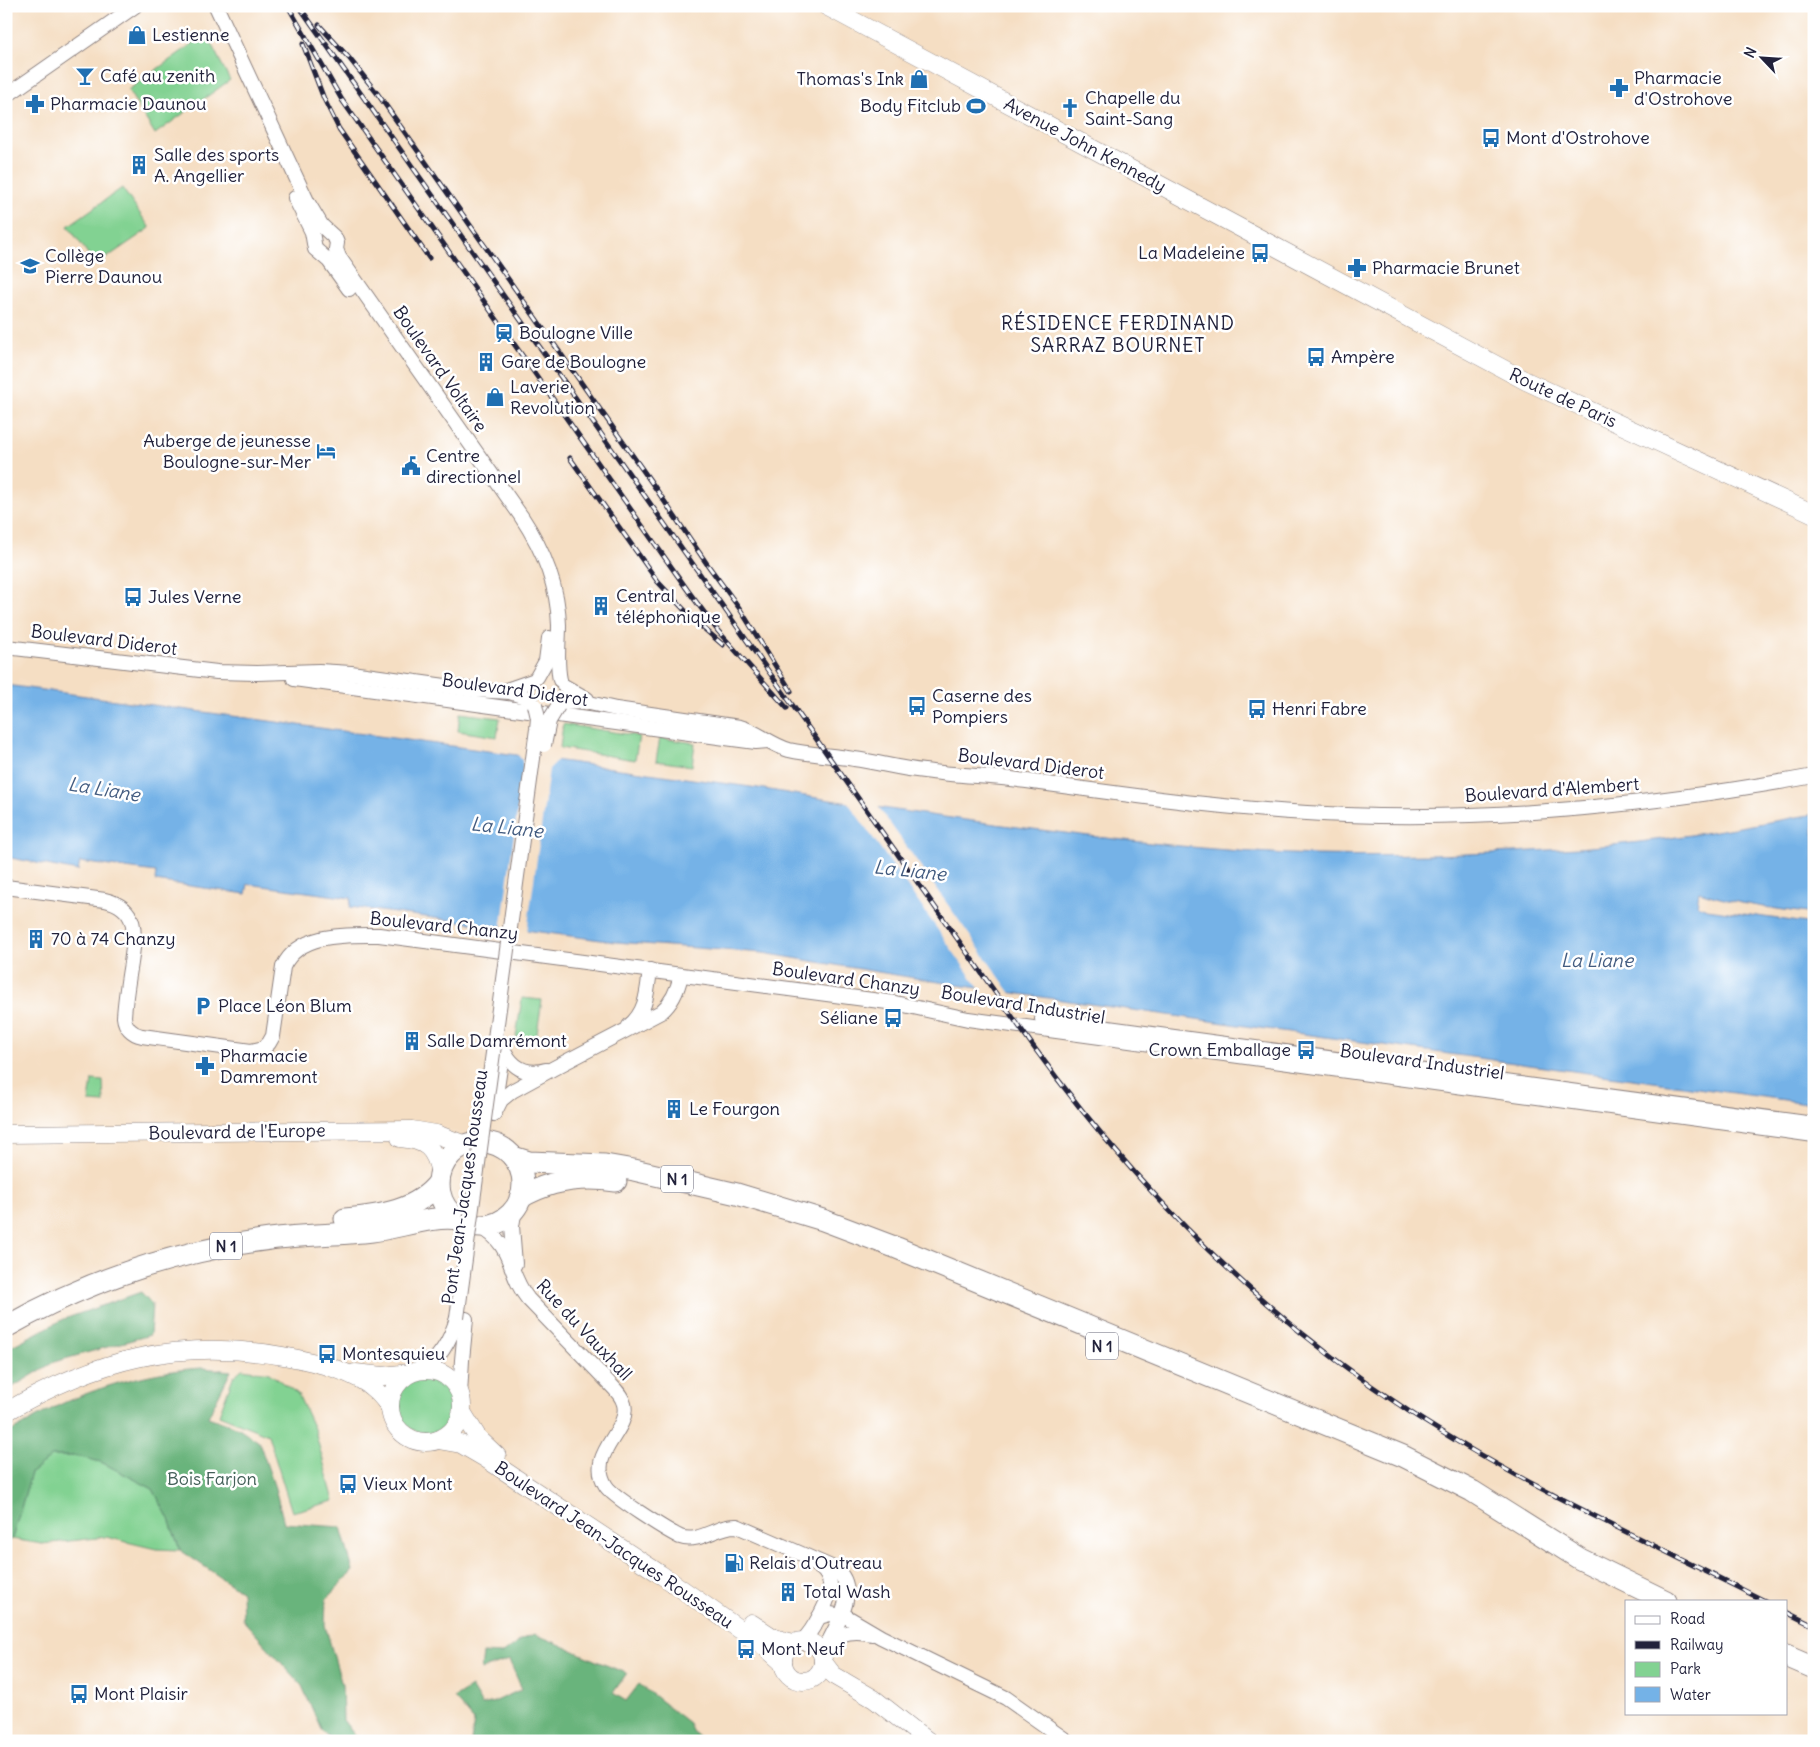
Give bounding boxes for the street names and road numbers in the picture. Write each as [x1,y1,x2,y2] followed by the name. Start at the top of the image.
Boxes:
[1000,92,1170,197] street label: Avenue John Kennedy
[388,301,492,436] street label: Boulevard Voltaire
[1506,363,1621,433] street label: Route de Paris
[30,619,179,660] street label: Boulevard Diderot
[441,668,590,711] street label: Boulevard Diderot
[957,743,1106,784] street label: Boulevard Diderot
[1464,772,1640,807] street label: Boulevard d'Alembert
[369,906,519,945] street label: Boulevard Chanzy
[771,957,921,1000] street label: Boulevard Chanzy
[939,980,1107,1029] street label: Boulevard Industriel
[1338,1039,1506,1084] street label: Boulevard Industriel
[437,1068,492,1306] street label: Pont Jean-Jacques Rousseau
[148,1118,326,1145] street label: Boulevard de l'Europe
[661,1166,693,1192] road number: N 1
[210,1232,242,1260] road number: N 1
[532,1274,637,1385] street label: Rue du Vauxhall
[1086,1332,1118,1360] road number: N 1
[491,1456,738,1633] street label: Boulevard Jean-Jacques Rousseau

